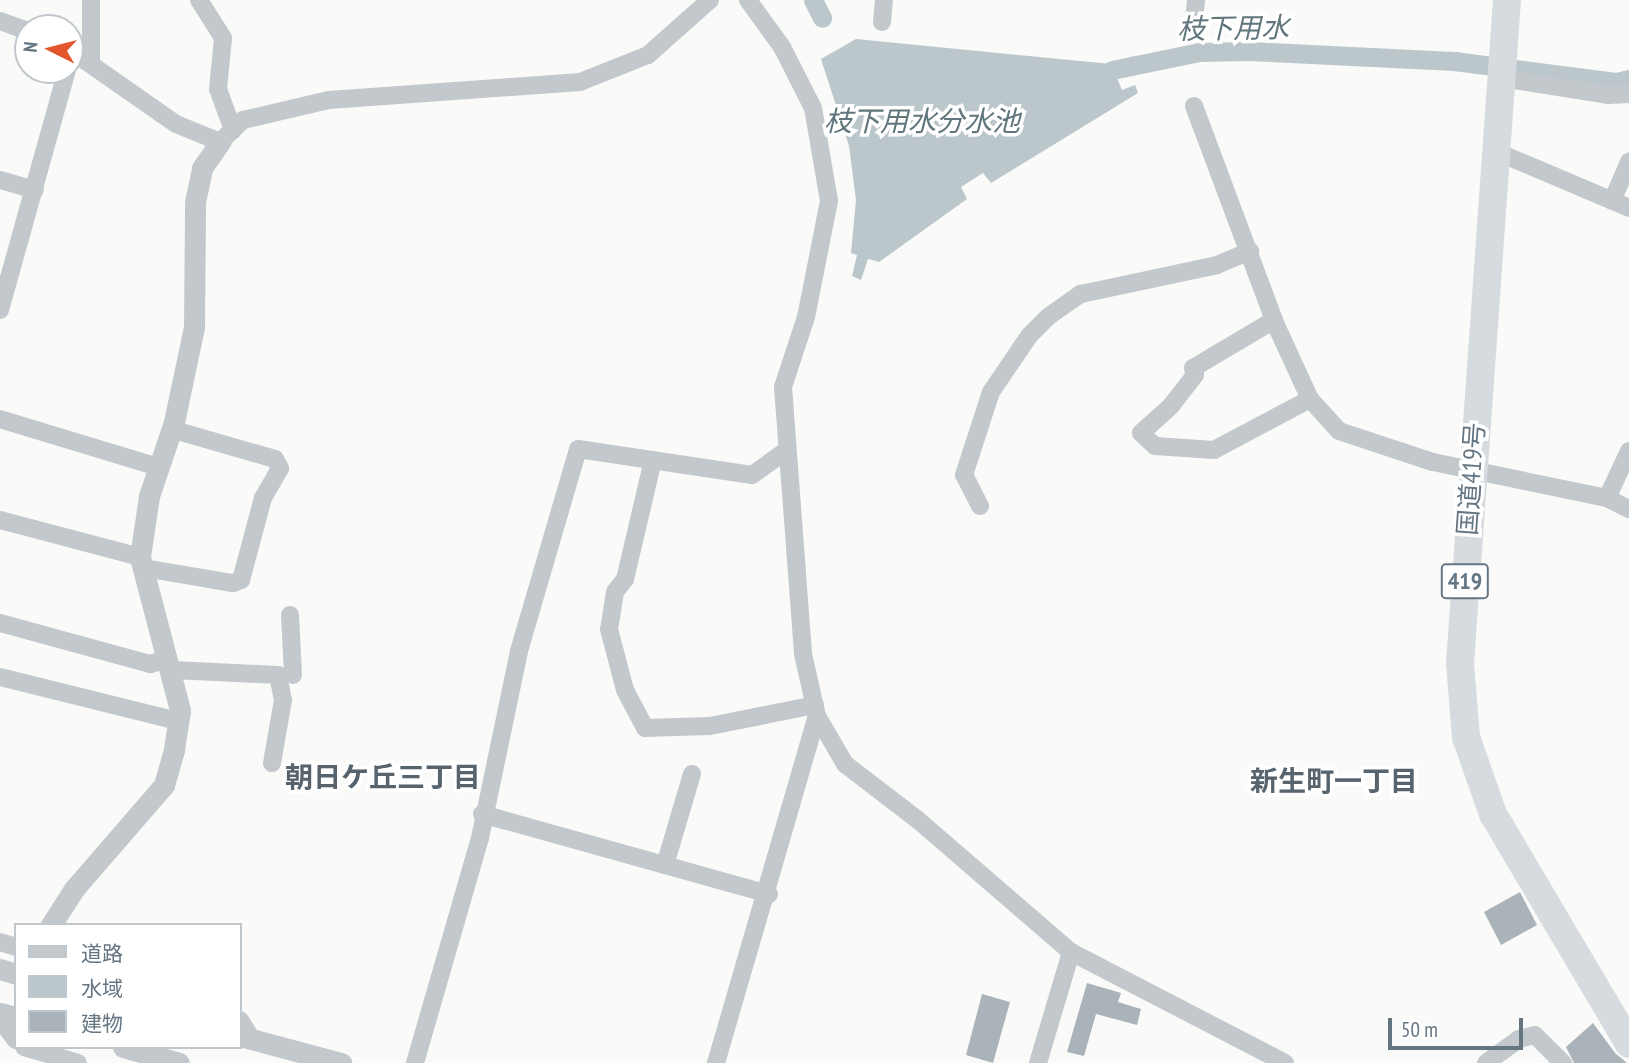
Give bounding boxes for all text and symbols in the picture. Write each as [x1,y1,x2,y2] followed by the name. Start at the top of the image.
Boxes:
[1177,10,1289,46] water label: 枝下用水
[14,14,84,84] north arrow
[18,41,43,53] text: N
[824,104,1020,138] water label: 枝下用水分水池
[1451,421,1491,537] street label: 国道419号
[1440,560,1490,602] road number: 419
[285,760,481,794] district label: 朝日ケ丘三丁目
[1250,764,1418,798] district label: 新生町一丁目
[14,923,242,1049] legend
[81,940,123,967] text: 道路
[81,975,123,1002] text: 水域
[1391,1004,1526,1048] scale bar
[81,1010,123,1037] text: 建物
[1401,1016,1438,1043] text: 50 m

